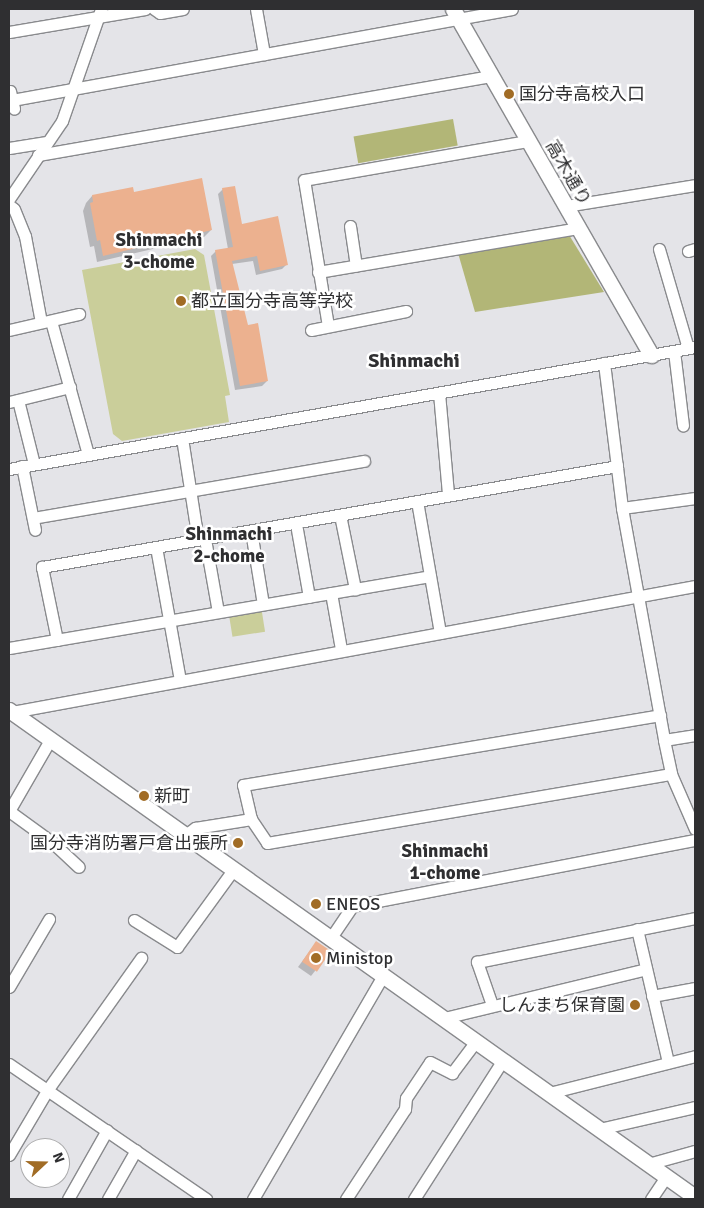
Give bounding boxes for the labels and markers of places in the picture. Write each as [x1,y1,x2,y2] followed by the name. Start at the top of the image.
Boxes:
[519,83,645,105] place label: 国分寺高校入口
[503,88,515,100] marker: 国分寺高校入口
[191,290,353,312] place label: 都立国分寺高等学校
[175,295,187,307] marker: 都立国分寺高等学校
[154,785,190,807] place label: 新町
[138,790,150,802] marker: 新町
[30,832,228,854] place label: 国分寺消防署戸倉出張所
[232,837,244,849] marker: 国分寺消防署戸倉出張所
[326,893,380,915] place label: ENEOS
[310,898,322,910] marker: ENEOS
[326,947,393,969] place label: Ministop
[310,952,322,964] marker: Ministop
[499,994,625,1016] place label: しんまち保育園
[629,999,641,1011] marker: しんまち保育園

